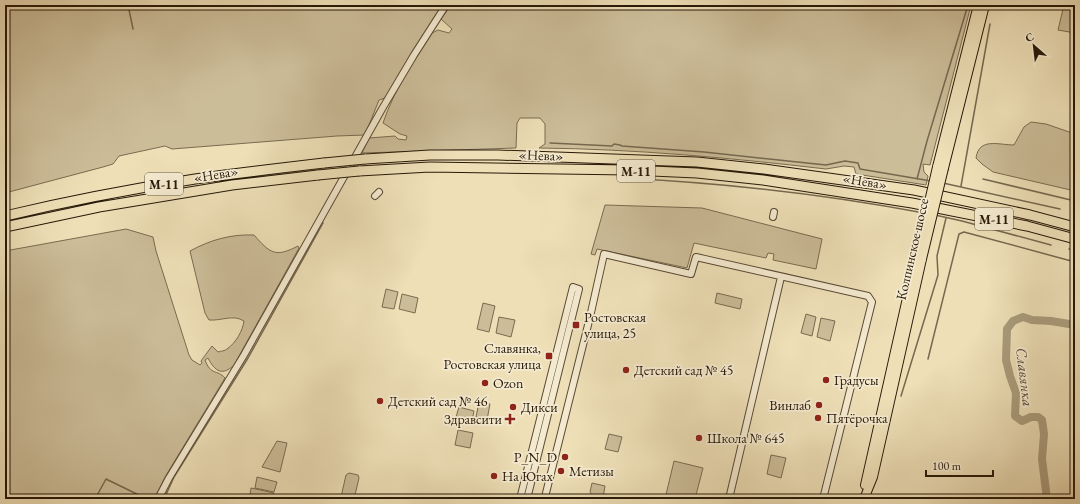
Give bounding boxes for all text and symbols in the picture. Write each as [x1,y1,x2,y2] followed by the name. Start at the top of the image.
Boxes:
[1014,26,1054,66] north arrow
[1023,29,1036,45] text: С
[518,145,564,165] street label: «Нева»
[617,160,655,182] road number: М-11
[192,162,240,186] street label: «Нева»
[841,169,889,193] street label: «Нева»
[145,173,183,195] road number: М-11
[892,196,933,302] street label: Колпинское шоссе
[975,208,1013,230] road number: М-11
[584,308,646,342] place label: Ростовская улица, 25
[571,320,581,330] marker: Ростовская улица, 25
[443,339,541,373] place label: Славянка, Ростовская улица
[1012,346,1038,408] water label: Славянка
[544,351,554,361] marker: Славянка, Ростовская улица
[634,361,733,379] place label: Детский сад № 45
[621,365,631,375] marker: Детский сад № 45
[834,371,879,389] place label: Градусы
[493,374,524,392] place label: Ozon
[821,375,831,385] marker: Градусы
[480,378,490,388] marker: Ozon
[388,392,488,410] place label: Детский сад № 46
[375,396,385,406] marker: Детский сад № 46
[769,396,811,414] place label: Винлаб
[521,398,558,416] place label: Дикси
[814,400,824,410] marker: Винлаб
[508,402,518,412] marker: Дикси
[826,409,888,427] place label: Пятёрочка
[444,410,503,428] place label: Здравсити
[813,413,823,423] marker: Пятёрочка
[505,414,515,424] marker: Здравсити
[707,429,785,447] place label: Школа № 645
[694,433,704,443] marker: Школа № 645
[514,448,557,466] place label: P_N_D
[560,452,570,462] marker: P_N_D
[926,452,993,478] scale bar
[932,458,962,474] text: 100 m
[569,462,614,480] place label: Метизы
[556,466,566,476] marker: Метизы
[502,467,553,485] place label: На Югах
[489,471,499,481] marker: На Югах

